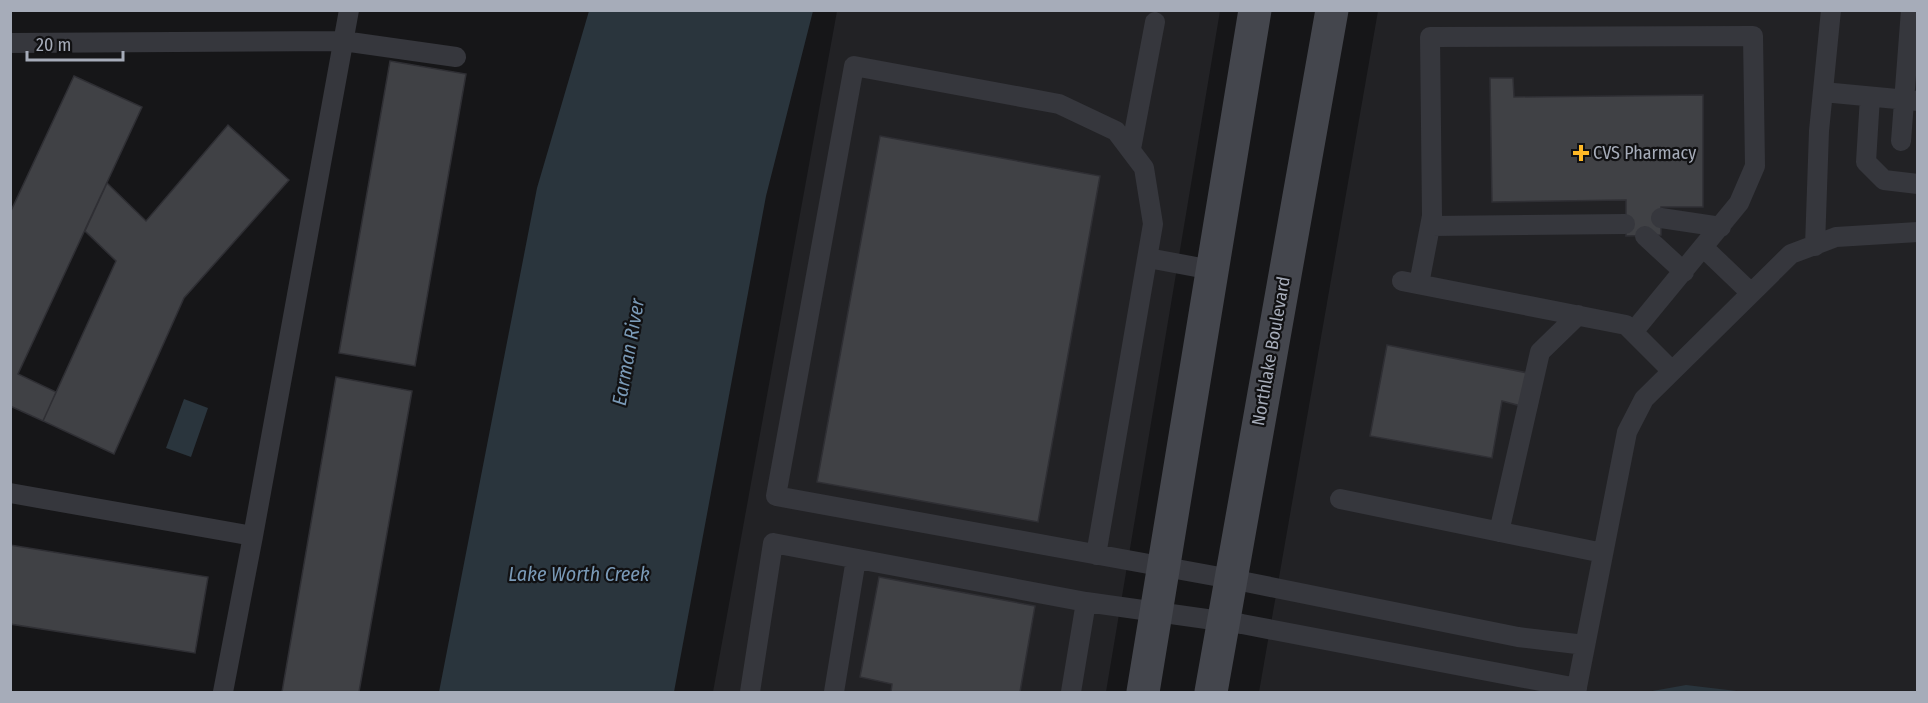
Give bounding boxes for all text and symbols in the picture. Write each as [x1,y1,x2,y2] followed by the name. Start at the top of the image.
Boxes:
[27,24,123,62] scale bar
[36,34,71,56] text: 20 m
[1593,142,1696,164] place label: CVS Pharmacy
[1574,146,1588,160] marker: CVS Pharmacy
[1247,275,1295,427] street label: Northlake Boulevard
[607,296,649,407] water label: Earman River
[508,562,650,586] water label: Lake Worth Creek

